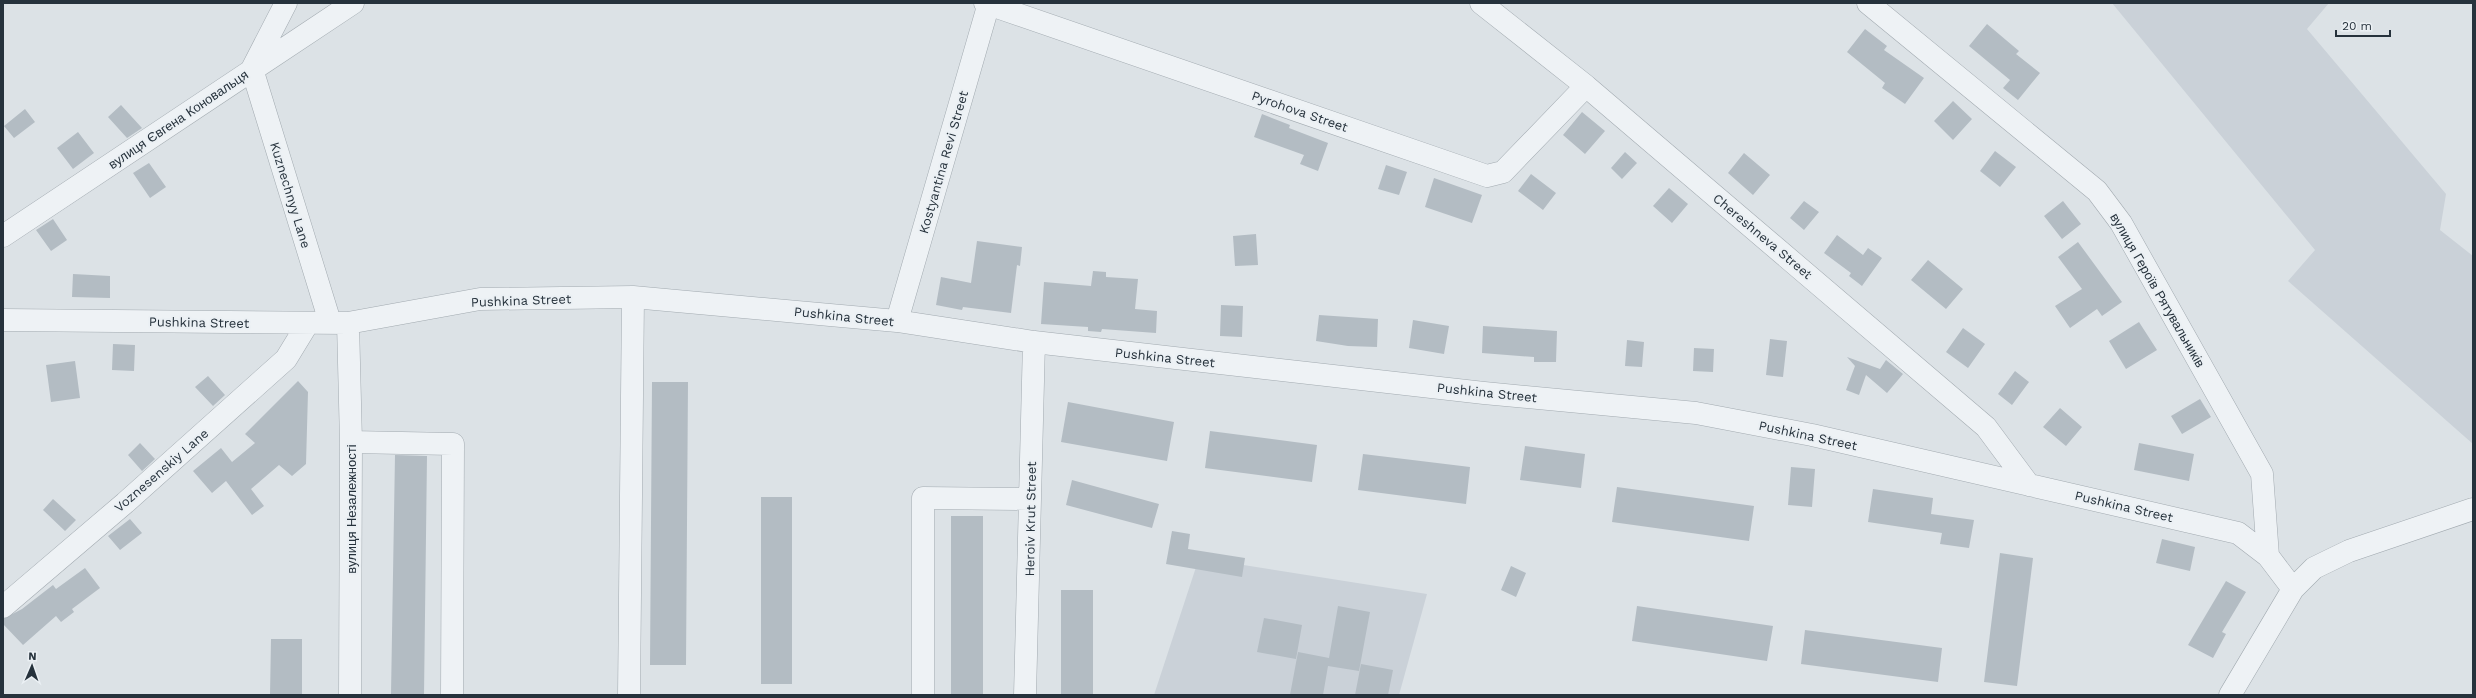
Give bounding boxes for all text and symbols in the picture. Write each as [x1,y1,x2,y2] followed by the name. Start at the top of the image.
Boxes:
[2336,12,2390,38] scale bar
[2342,19,2372,33] text: 20 m
[106,67,251,172] street label: вулиця Євгена Коновальця
[916,88,971,235] street label: Kostyantina Revi Street
[1250,88,1350,135] street label: Pyrohova Street
[267,140,314,250] street label: Kuznechnyy Lane
[1710,191,1816,283] street label: Chereshneva Street
[2107,210,2208,370] street label: вулиця Героїв Рятувальників
[471,291,572,310] street label: Pushkina Street
[793,304,895,329] street label: Pushkina Street
[149,314,250,331] street label: Pushkina Street
[1114,345,1216,370] street label: Pushkina Street
[1436,380,1538,405] street label: Pushkina Street
[1757,418,1859,453] street label: Pushkina Street
[111,425,211,515] street label: Voznesenskiy Lane
[344,444,359,574] street label: вулиця Незалежності
[1022,461,1039,577] street label: Heroiv Krut Street
[2073,488,2175,525] street label: Pushkina Street
[12,646,52,686] north arrow
[28,650,37,663] text: N

